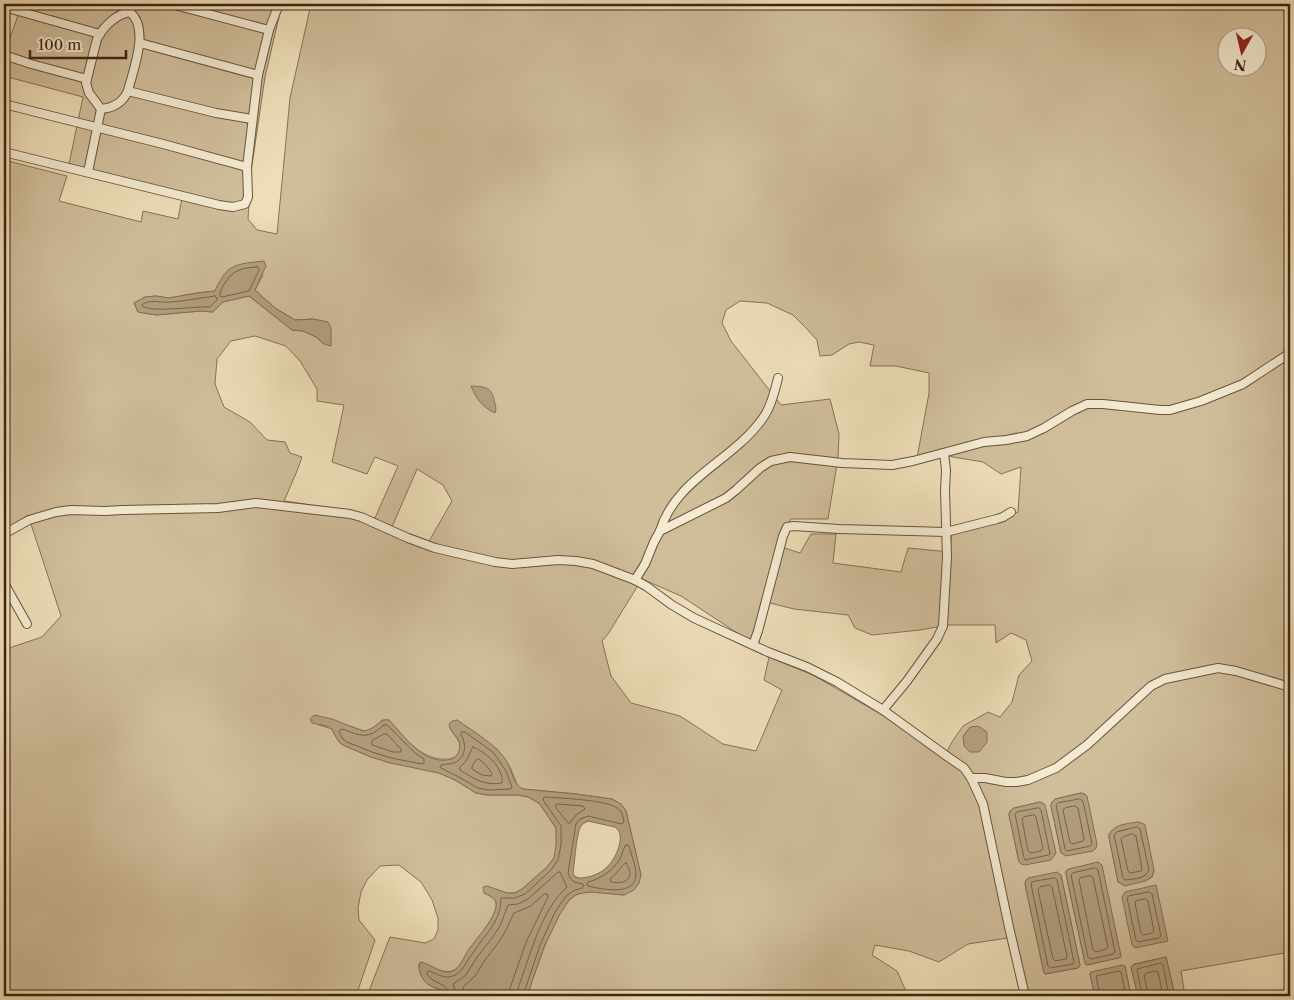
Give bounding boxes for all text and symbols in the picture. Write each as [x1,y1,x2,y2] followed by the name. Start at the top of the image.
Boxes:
[30,28,126,60] scale bar
[1216,28,1266,78] north arrow
[38,35,81,54] text: 100 m
[1233,55,1247,75] text: N

